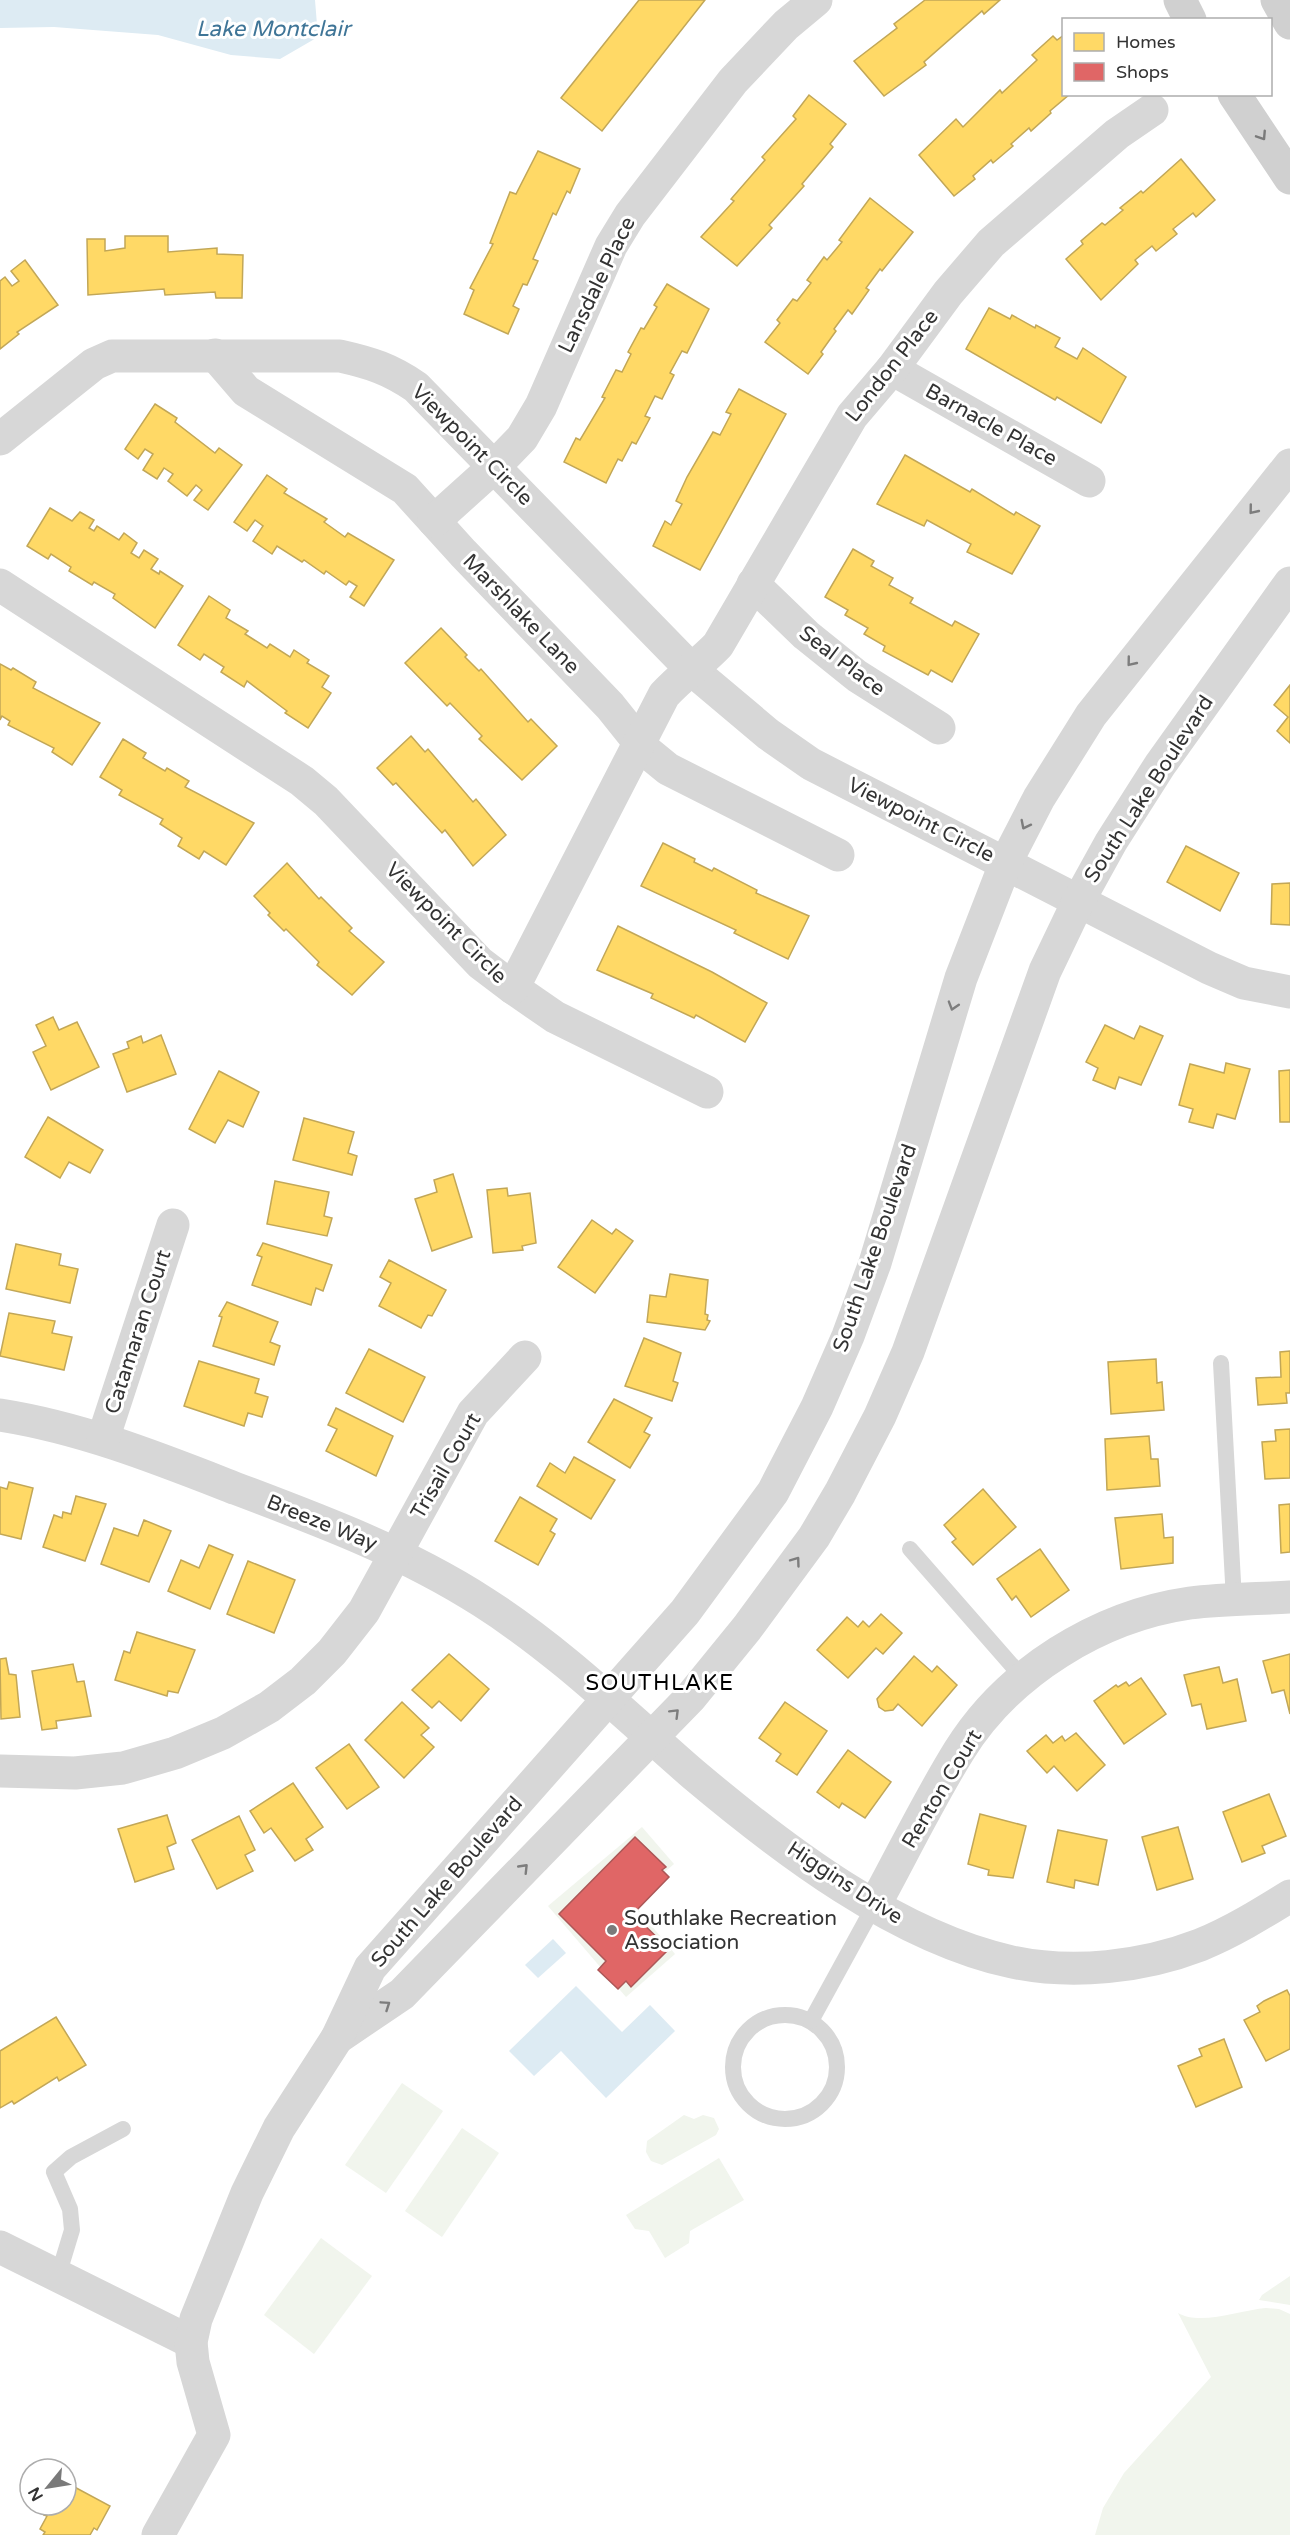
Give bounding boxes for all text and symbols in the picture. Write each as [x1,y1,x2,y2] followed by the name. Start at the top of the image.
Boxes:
[196,16,353,42] water label: Lake Montclair
[1062,18,1272,96] legend
[1116,31,1176,53] text: Homes
[1116,61,1169,83] text: Shops
[1254,130,1265,141] one-way arrow
[553,213,641,357] street label: Lansdale Place
[840,305,944,427] street label: London Place
[921,378,1061,472] street label: Barnacle Place
[406,379,538,511] street label: Viewpoint Circle
[1250,503,1261,514] one-way arrow
[457,549,585,679] street label: Marshlake Lane
[794,621,890,702] street label: Seal Place
[1127,655,1138,666] one-way arrow
[1079,691,1219,887] street label: South Lake Boulevard
[844,772,999,868] street label: Viewpoint Circle
[1021,819,1032,830] one-way arrow
[380,857,512,989] street label: Viewpoint Circle
[948,1000,960,1011] one-way arrow
[828,1141,922,1355] street label: South Lake Boulevard
[100,1247,176,1417] street label: Catamaran Court
[406,1408,486,1524] street label: Trisail Court
[263,1489,381,1557] street label: Breeze Way
[789,1557,800,1568] one-way arrow
[585,1670,735,1696] district label: SOUTHLAKE
[667,1710,678,1721] one-way arrow
[897,1725,987,1853] street label: Renton Court
[366,1792,528,1972] street label: South Lake Boulevard
[783,1836,908,1930] street label: Higgins Drive
[517,1865,528,1875] one-way arrow
[624,1906,837,1955] place label: Southlake Recreation Association
[605,1923,619,1937] marker: Southlake Recreation Association
[379,2001,390,2012] one-way arrow
[18,2457,78,2517] north arrow
[24,2483,48,2505] text: N

